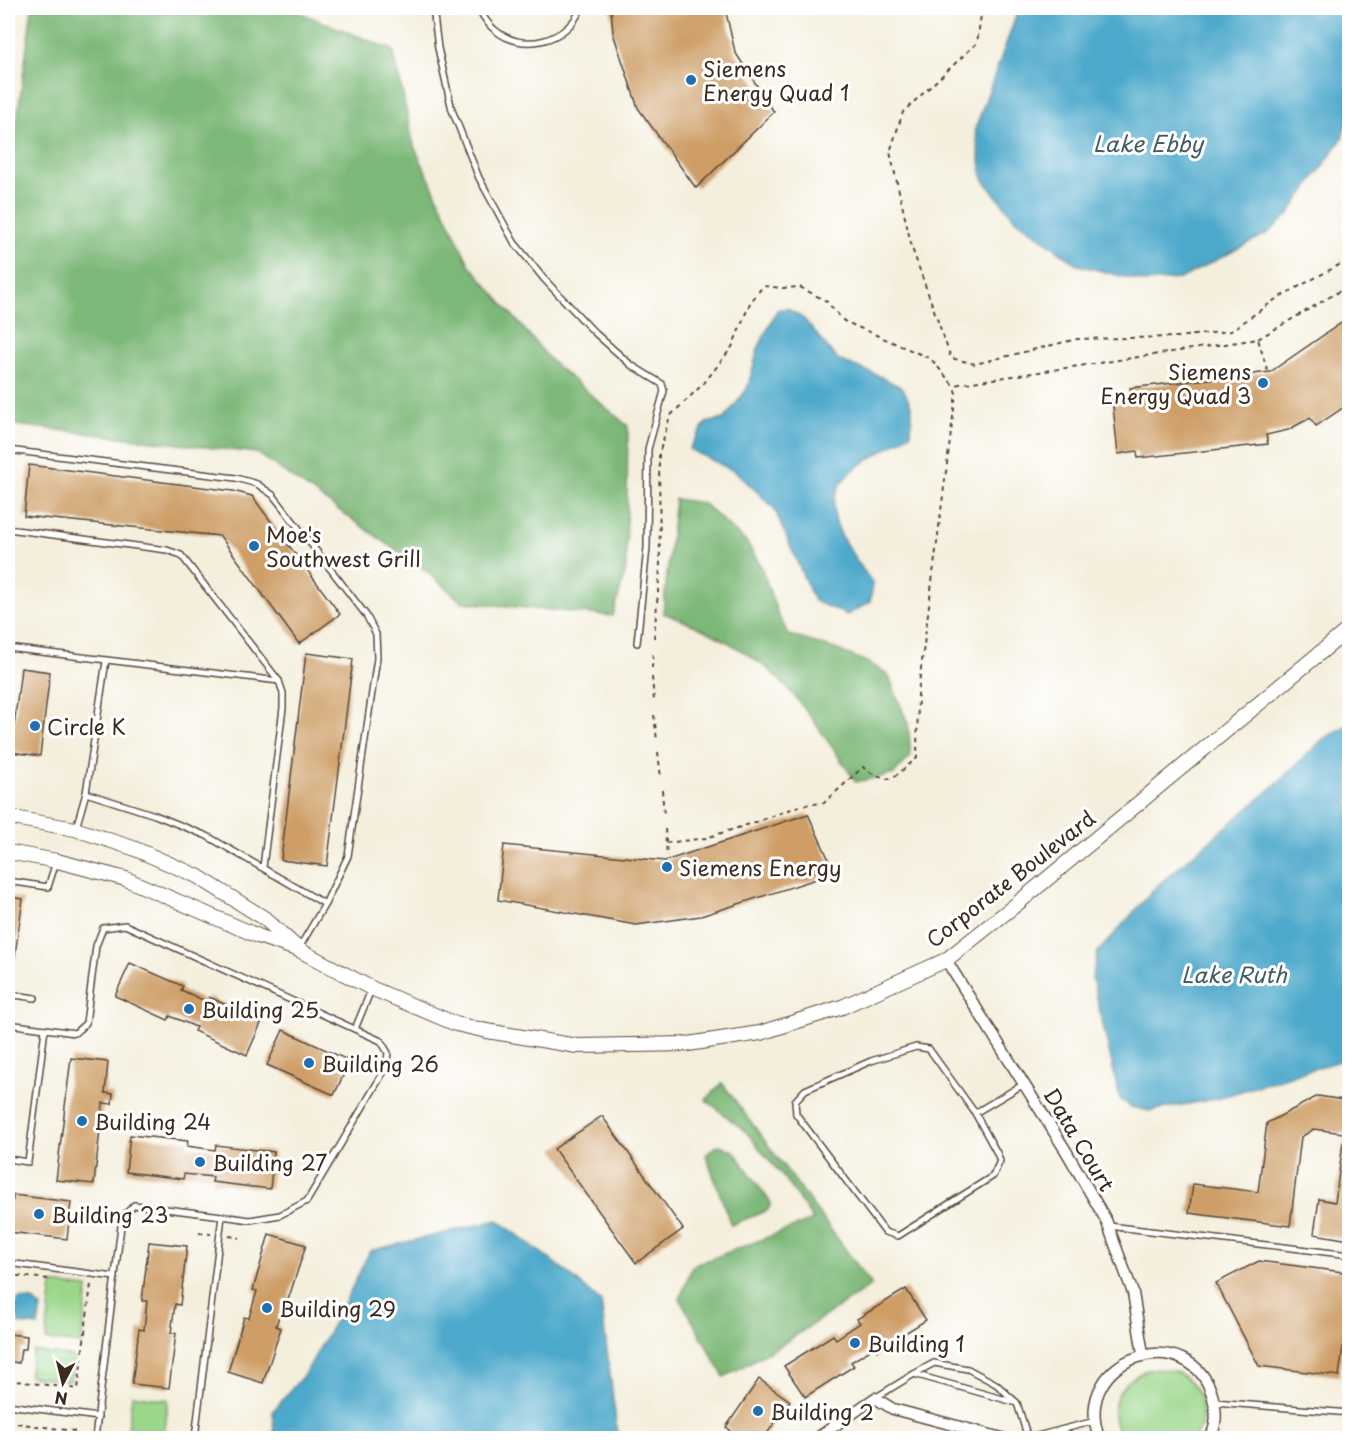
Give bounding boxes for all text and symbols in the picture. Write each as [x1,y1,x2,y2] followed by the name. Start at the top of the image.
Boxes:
[703,52,849,108] place label: Siemens Energy Quad 1
[684,73,698,87] marker: Siemens Energy Quad 1
[1093,126,1204,159] water label: Lake Ebby
[1100,355,1251,411] place label: Siemens Energy Quad 3
[1256,376,1270,390] marker: Siemens Energy Quad 3
[266,518,421,574] place label: Moe's Southwest Grill
[247,539,261,553] marker: Moe's Southwest Grill
[47,710,126,742] place label: Circle K
[28,719,42,733] marker: Circle K
[919,802,1102,954] street label: Corporate Boulevard
[679,851,841,883] place label: Siemens Energy
[660,860,674,874] marker: Siemens Energy
[1181,957,1288,990] water label: Lake Ruth
[201,993,319,1025] place label: Building 25
[182,1002,196,1016] marker: Building 25
[321,1047,439,1079] place label: Building 26
[302,1056,316,1070] marker: Building 26
[1036,1081,1124,1197] street label: Data Court
[94,1105,211,1137] place label: Building 24
[75,1114,89,1128] marker: Building 24
[212,1146,327,1178] place label: Building 27
[193,1155,207,1169] marker: Building 27
[51,1198,168,1230] place label: Building 23
[32,1207,46,1221] marker: Building 23
[279,1292,396,1324] place label: Building 29
[260,1301,274,1315] marker: Building 29
[867,1327,965,1359] place label: Building 1
[848,1336,862,1350] marker: Building 1
[33,1353,93,1413] north arrow
[53,1386,69,1412] text: N
[770,1395,874,1427] place label: Building 2
[751,1404,765,1418] marker: Building 2

